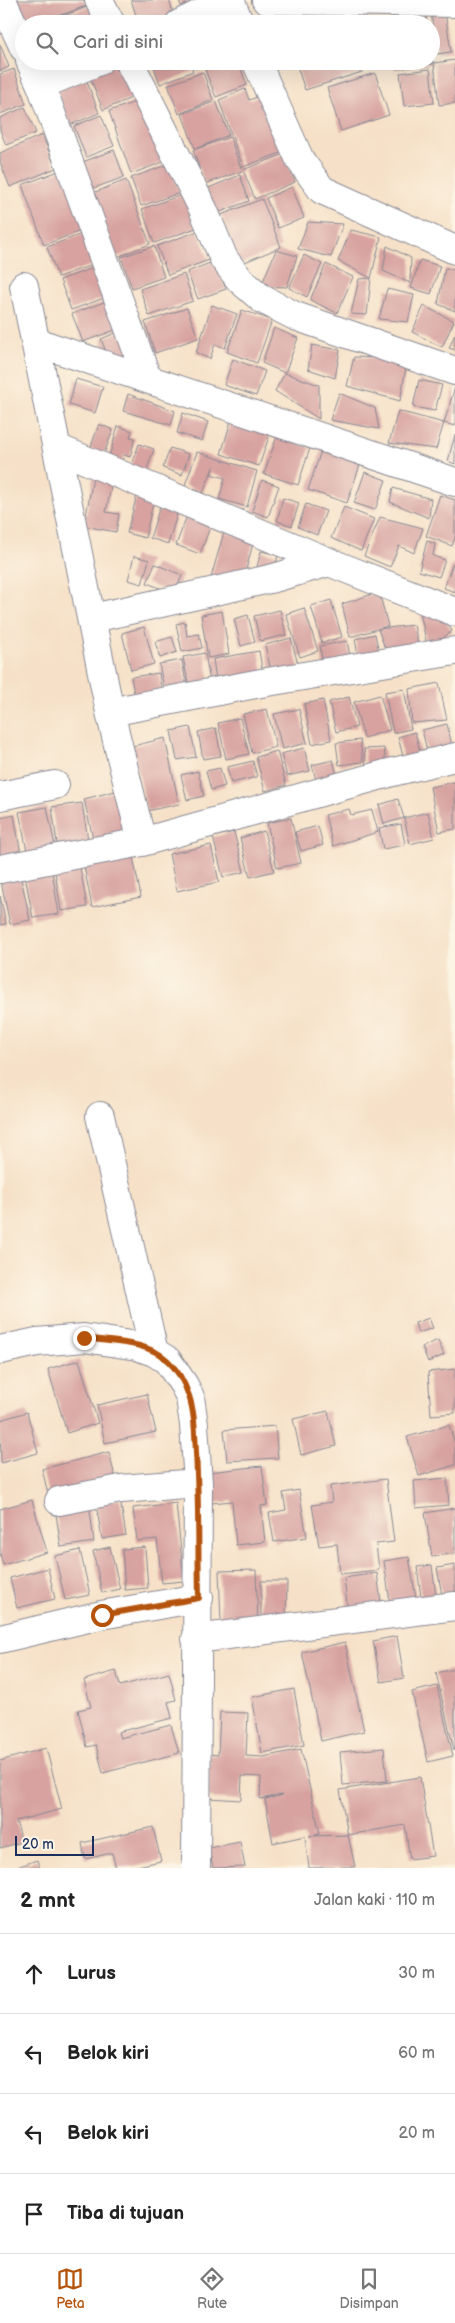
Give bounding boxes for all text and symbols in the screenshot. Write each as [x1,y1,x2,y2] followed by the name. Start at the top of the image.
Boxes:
[15,15,440,70] search box
[33,29,61,57] icon: search
[73,31,163,54] text: Cari di sini
[73,1327,96,1350] route end
[91,1604,114,1627] route start
[15,1833,94,1856] scale bar
[22,1836,54,1853] text: 20 m
[20,1888,75,1913] text: 2 mnt
[314,1891,435,1910] text: Jalan kaki · 110 m
[20,1960,48,1988] icon: ahead
[67,1962,116,1985] text: Lurus
[398,1964,435,1983] text: 30 m
[20,2040,48,2068] icon: left
[67,2042,149,2065] text: Belok kiri
[398,2044,435,2063] text: 60 m
[20,2120,48,2148] icon: left
[67,2122,149,2145] text: Belok kiri
[399,2124,435,2143] text: 20 m
[20,2200,48,2228] icon: arrive
[67,2202,184,2225] text: Tiba di tujuan
[56,2265,85,2312] tab: Peta
[197,2265,227,2312] tab: Rute
[340,2265,399,2312] tab: Disimpan

